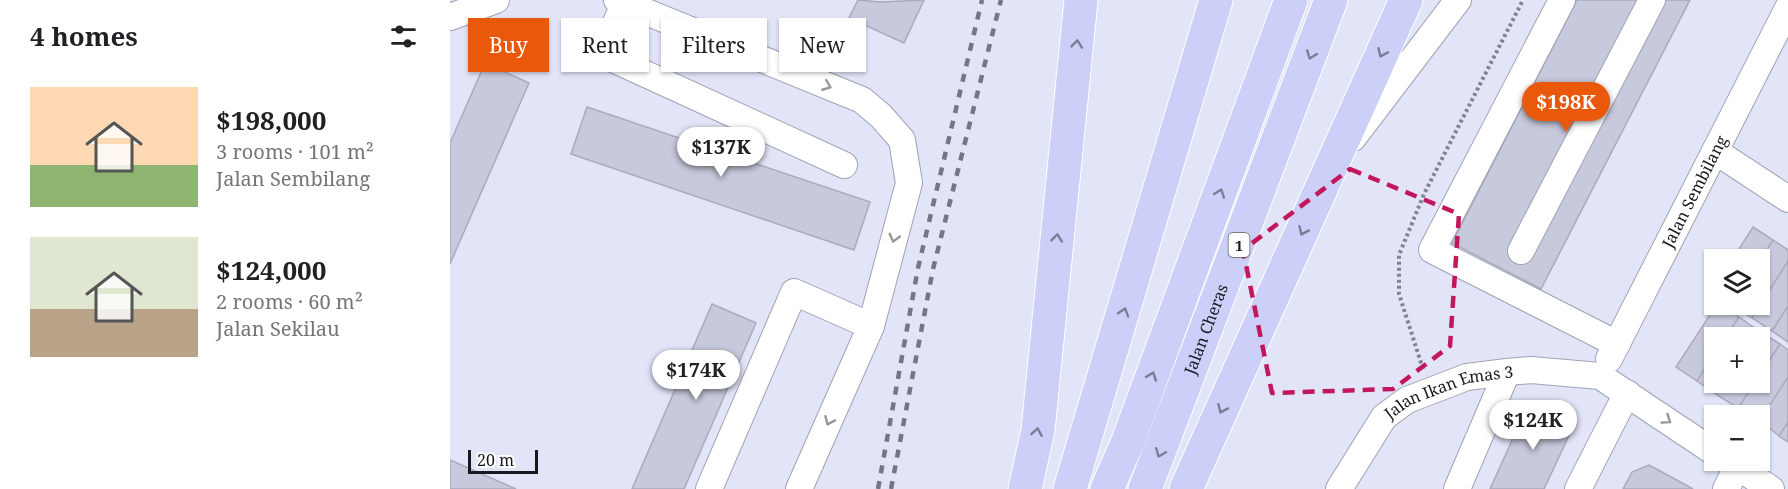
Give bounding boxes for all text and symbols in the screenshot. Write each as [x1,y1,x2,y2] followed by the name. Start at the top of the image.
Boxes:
[30,18,138,54] text: 4 homes
[468,18,549,72] chip: Buy
[561,18,649,72] chip: Rent
[661,18,767,72] chip: Filters
[779,18,866,72] chip: New
[387,20,420,53] icon: filters
[1070,39,1083,48] one-way arrow
[1378,47,1390,58] one-way arrow
[1306,49,1318,60] one-way arrow
[821,79,832,91] one-way arrow
[1524,82,1608,133] pin: $198K
[1536,88,1596,115] text: $198K
[216,102,326,138] text: $198,000
[78,111,150,183] icon: home
[679,127,763,178] pin: $137K
[1656,131,1732,252] street label: Jalan Sembilang
[691,133,751,160] text: $137K
[216,138,374,165] text: 3 rooms · 101 m²
[216,165,370,192] text: Jalan Sembilang
[1212,189,1225,199] one-way arrow
[1298,225,1310,236] one-way arrow
[889,233,902,243] one-way arrow
[1050,233,1063,242] one-way arrow
[1228,233,1250,257] road number: 1
[1704,249,1770,471] map controls
[1704,249,1770,315] button: layers
[216,252,326,288] text: $124,000
[78,261,150,333] icon: home
[1178,281,1233,379] street label: Jalan Cheras
[216,288,363,315] text: 2 rooms · 60 m²
[1117,307,1129,318] one-way arrow
[216,315,340,342] text: Jalan Sekilau
[1704,327,1770,393] button: +
[654,350,738,401] pin: $174K
[666,356,726,383] text: $174K
[1379,361,1514,425] street label: Jalan Ikan Emas 3
[1145,371,1157,382] one-way arrow
[1491,400,1575,451] pin: $124K
[1217,402,1229,413] one-way arrow
[1704,405,1770,471] button: −
[1503,406,1563,433] text: $124K
[1660,413,1671,424] one-way arrow
[824,415,836,426] one-way arrow
[1030,427,1043,437] one-way arrow
[468,447,538,474] scale bar
[1155,447,1167,458] one-way arrow
[477,449,514,471] text: 20 m

